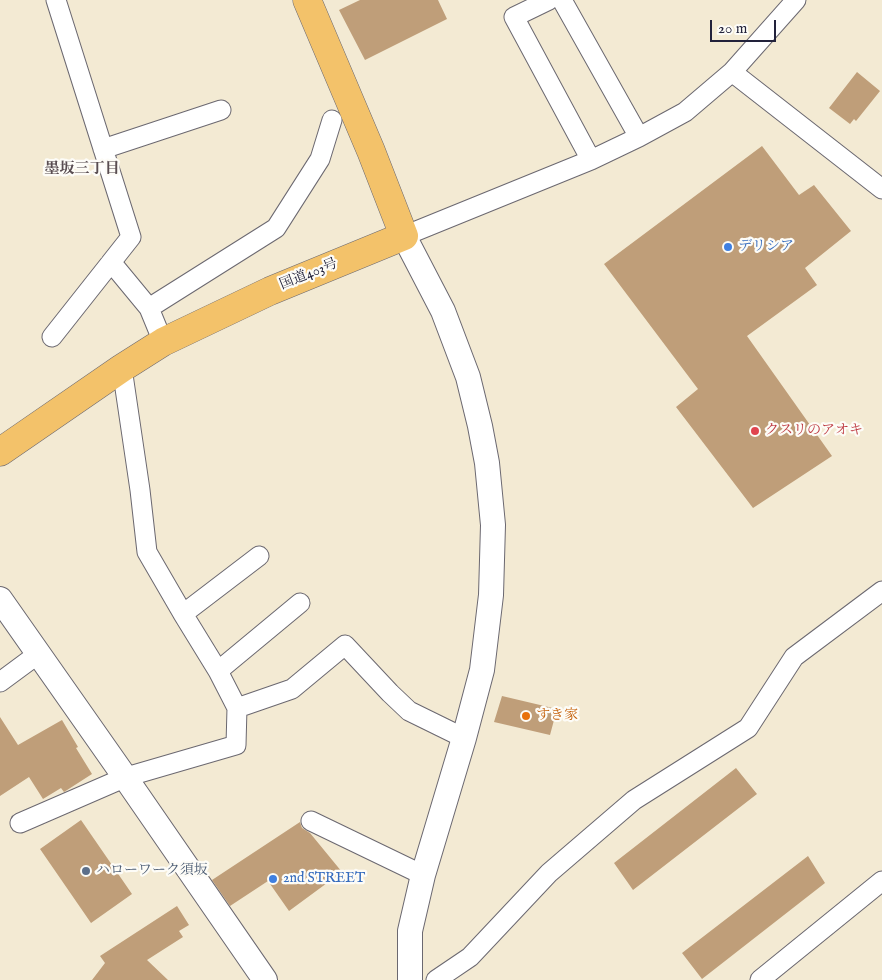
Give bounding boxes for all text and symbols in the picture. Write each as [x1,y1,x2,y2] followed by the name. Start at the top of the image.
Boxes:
[712,10,778,42] scale bar
[718,19,747,38] text: 20 m
[45,161,119,179] district label: 墨坂三丁目
[738,239,794,255] place label: デリシア
[722,241,734,253] marker: デリシア
[278,256,340,294] street label: 国道403号
[765,423,863,439] place label: クスリのアオキ
[749,425,761,437] marker: クスリのアオキ
[536,708,578,724] place label: すき家
[520,710,532,722] marker: すき家
[96,863,208,879] place label: ハローワーク須坂
[80,865,92,877] marker: ハローワーク須坂
[283,871,365,887] place label: 2nd STREET
[267,873,279,885] marker: 2nd STREET

